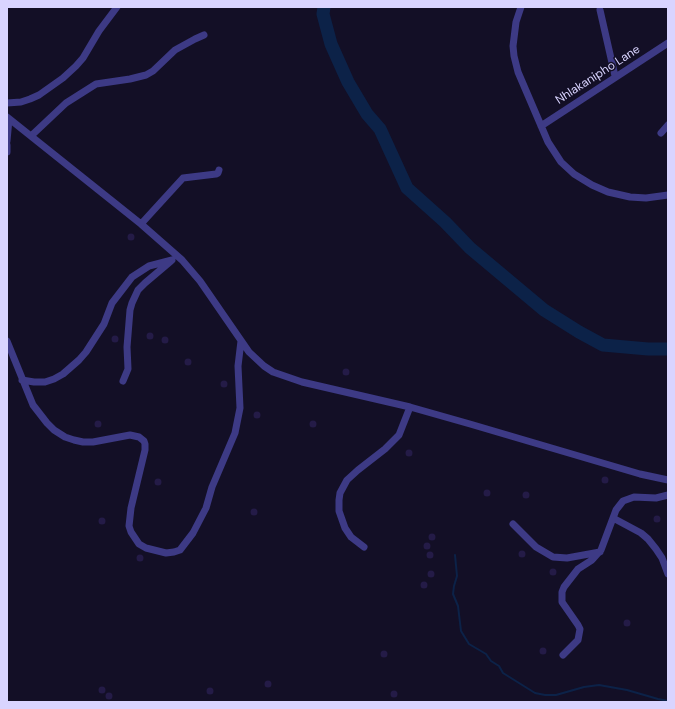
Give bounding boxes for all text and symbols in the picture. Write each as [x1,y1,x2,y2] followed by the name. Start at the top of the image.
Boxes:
[553,42,643,108] street label: Nhlakanipho Lane

